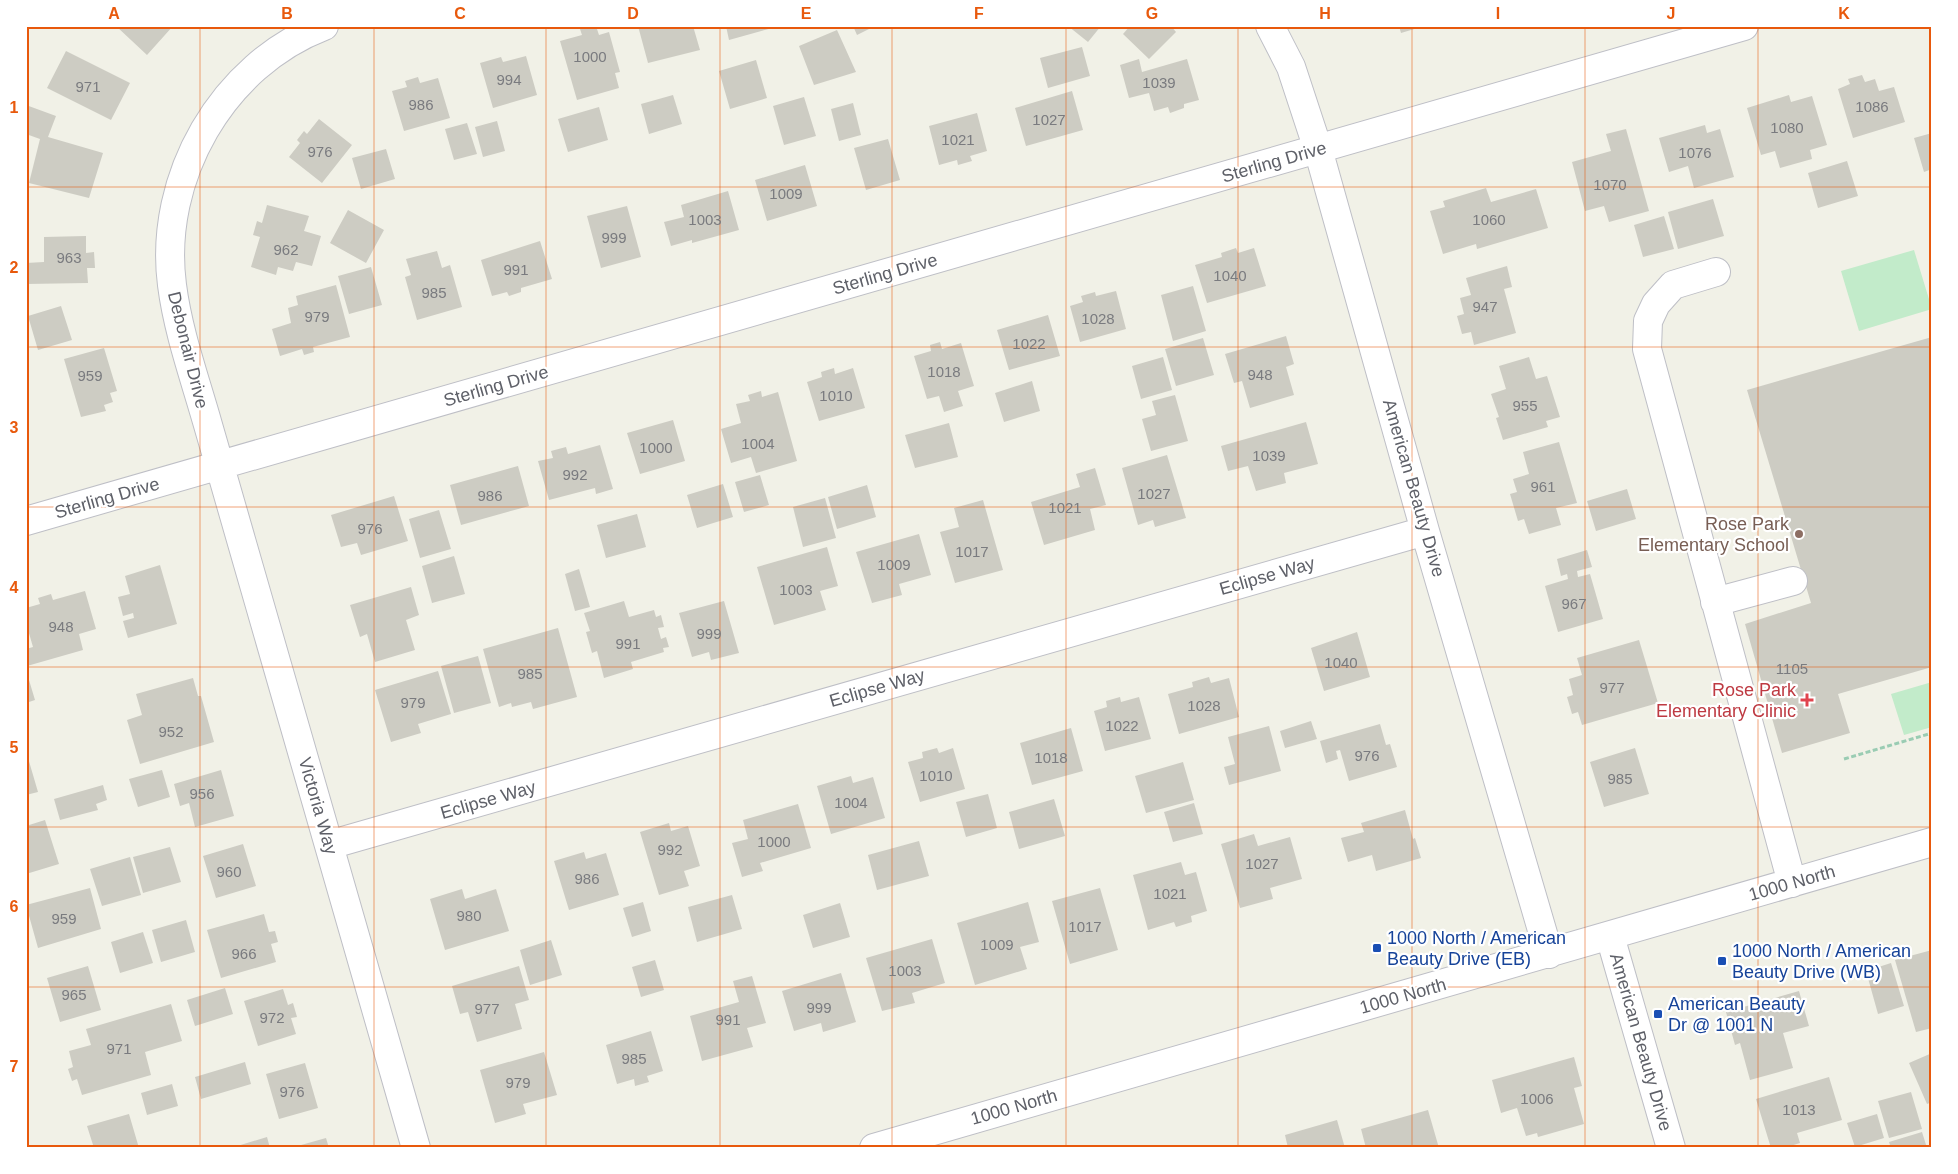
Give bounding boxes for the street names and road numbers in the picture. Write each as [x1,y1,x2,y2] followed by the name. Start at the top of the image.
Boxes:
[1219,137,1329,187] street label: Sterling Drive
[830,249,940,299] street label: Sterling Drive
[164,289,212,411] street label: Debonair Drive
[441,361,551,411] street label: Sterling Drive
[1379,397,1449,579] street label: American Beauty Drive
[52,473,162,523] street label: Sterling Drive
[1217,553,1317,599] street label: Eclipse Way
[827,665,927,711] street label: Eclipse Way
[295,755,341,857] street label: Victoria Way
[438,777,538,823] street label: Eclipse Way
[1746,861,1838,905] street label: 1000 North
[1606,951,1676,1133] street label: American Beauty Drive
[1357,974,1449,1018] street label: 1000 North
[968,1085,1060,1129] street label: 1000 North

